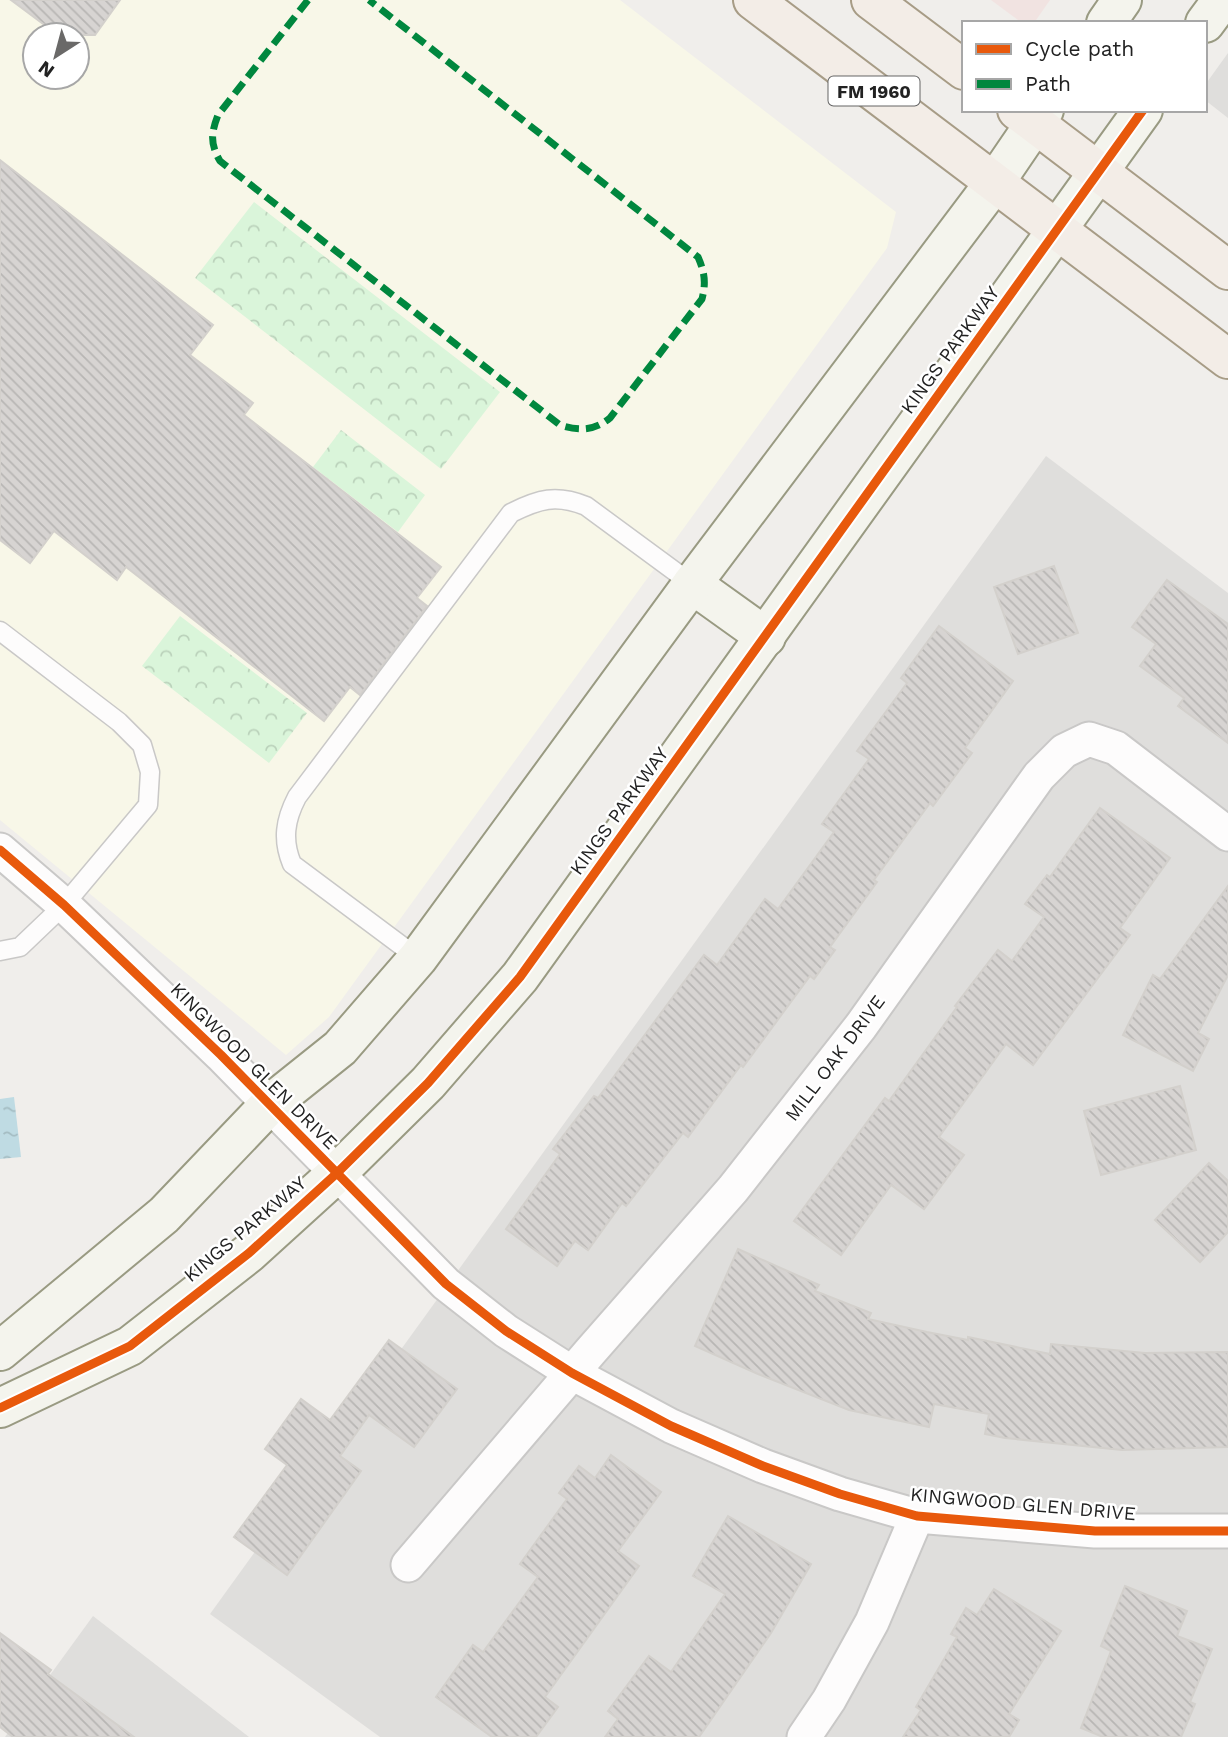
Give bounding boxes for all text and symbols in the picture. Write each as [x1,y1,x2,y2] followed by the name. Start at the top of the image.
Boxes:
[21,21,91,91] north arrow
[962,21,1207,112] legend
[1025,36,1134,61] text: Cycle path
[34,56,59,83] text: N
[1025,71,1071,96] text: Path
[828,76,920,106] road number: FM 1960
[896,281,1004,418] street label: KINGS PARKWAY
[565,742,673,879] street label: KINGS PARKWAY
[166,978,342,1154] street label: KINGWOOD GLEN DRIVE
[780,990,890,1126] street label: MILL OAK DRIVE
[179,1171,311,1287] street label: KINGS PARKWAY
[909,1483,1137,1525] street label: KINGWOOD GLEN DRIVE

